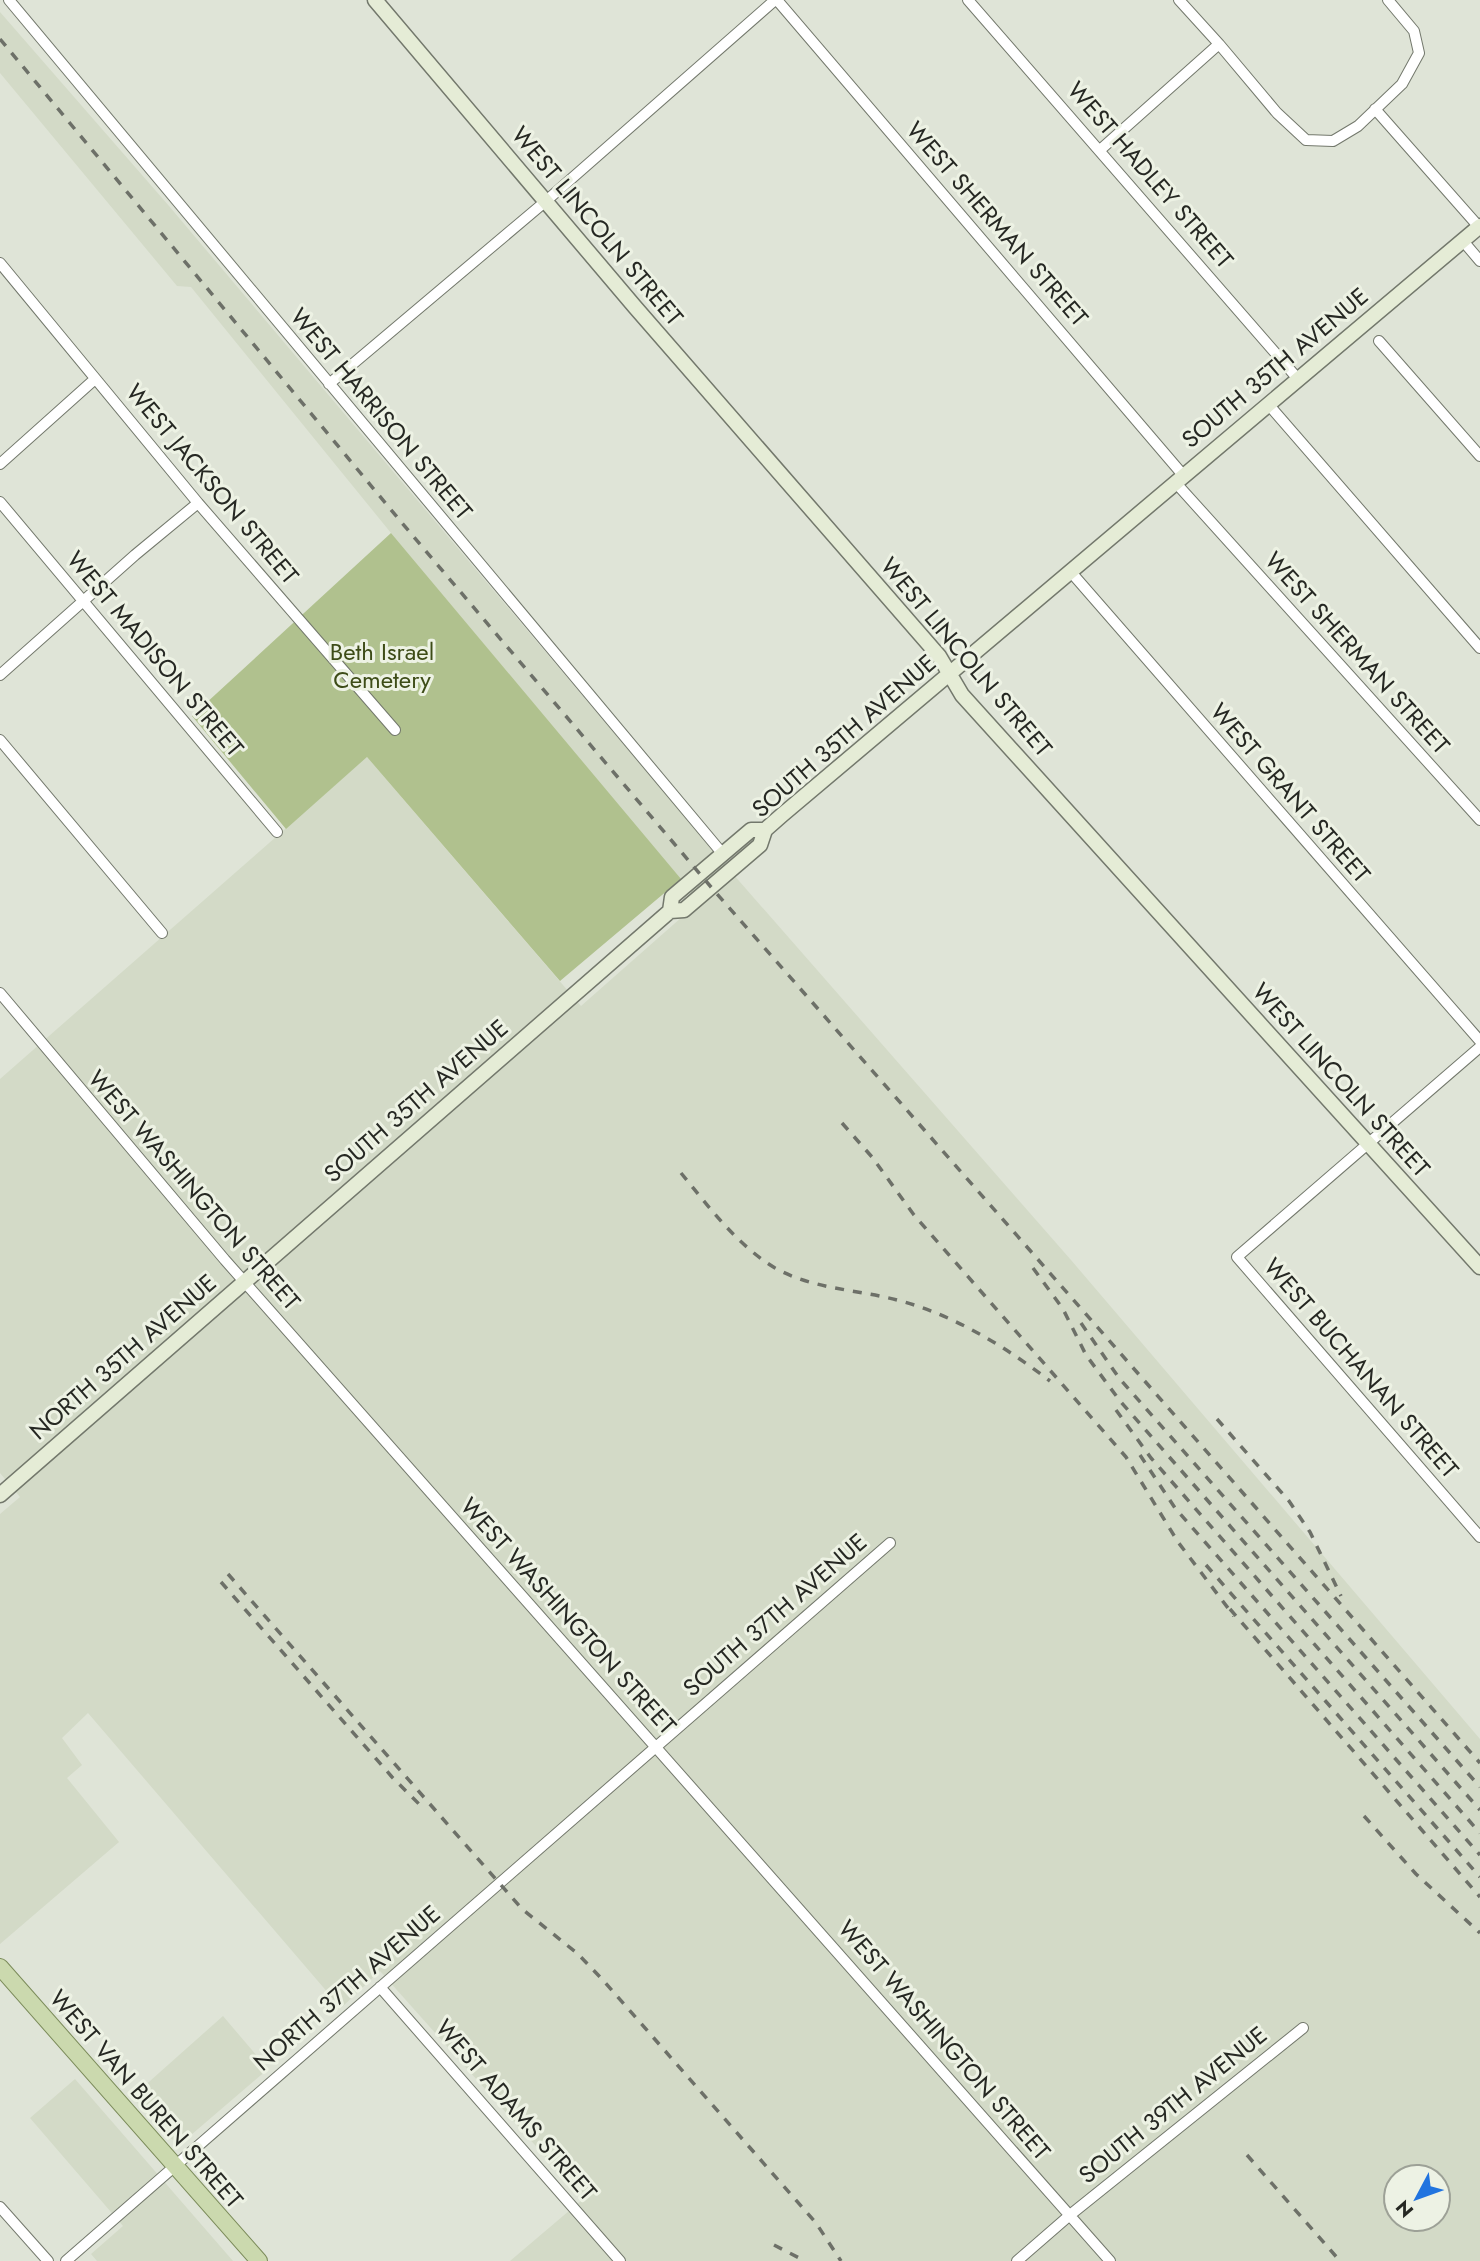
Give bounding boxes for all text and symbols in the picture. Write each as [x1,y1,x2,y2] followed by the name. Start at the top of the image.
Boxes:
[1059,73,1242,276] street label: WEST HADLEY STREET
[898,113,1096,334] street label: WEST SHERMAN STREET
[503,118,691,333] street label: WEST LINCOLN STREET
[1174,279,1376,456] street label: SOUTH 35TH AVENUE
[282,300,481,527] street label: WEST HARRISON STREET
[118,376,307,592] street label: WEST JACKSON STREET
[59,543,252,764] street label: WEST MADISON STREET
[1257,544,1458,762] street label: WEST SHERMAN STREET
[872,549,1060,764] street label: WEST LINCOLN STREET
[330,634,434,697] park label: Beth Israel Cemetery
[744,646,944,826] street label: SOUTH 35TH AVENUE
[1202,695,1379,890] street label: WEST GRANT STREET
[1244,975,1438,1185] street label: WEST LINCOLN STREET
[316,1011,516,1191] street label: SOUTH 35TH AVENUE
[80,1062,309,1318] street label: WEST WASHINGTON STREET
[1256,1250,1467,1486] street label: WEST BUCHANAN STREET
[21,1265,224,1448] street label: NORTH 35TH AVENUE
[452,1489,685,1742] street label: WEST WASHINGTON STREET
[675,1525,874,1705] street label: SOUTH 37TH AVENUE
[246,1896,448,2079] street label: NORTH 37TH AVENUE
[830,1912,1059,2168] street label: WEST WASHINGTON STREET
[41,1982,251,2216] street label: WEST VAN BUREN STREET
[427,2011,605,2208] street label: WEST ADAMS STREET
[1071,2017,1275,2192] street label: SOUTH 39TH AVENUE
[1382,2163,1452,2233] north arrow
[1389,2194,1420,2223] text: N

